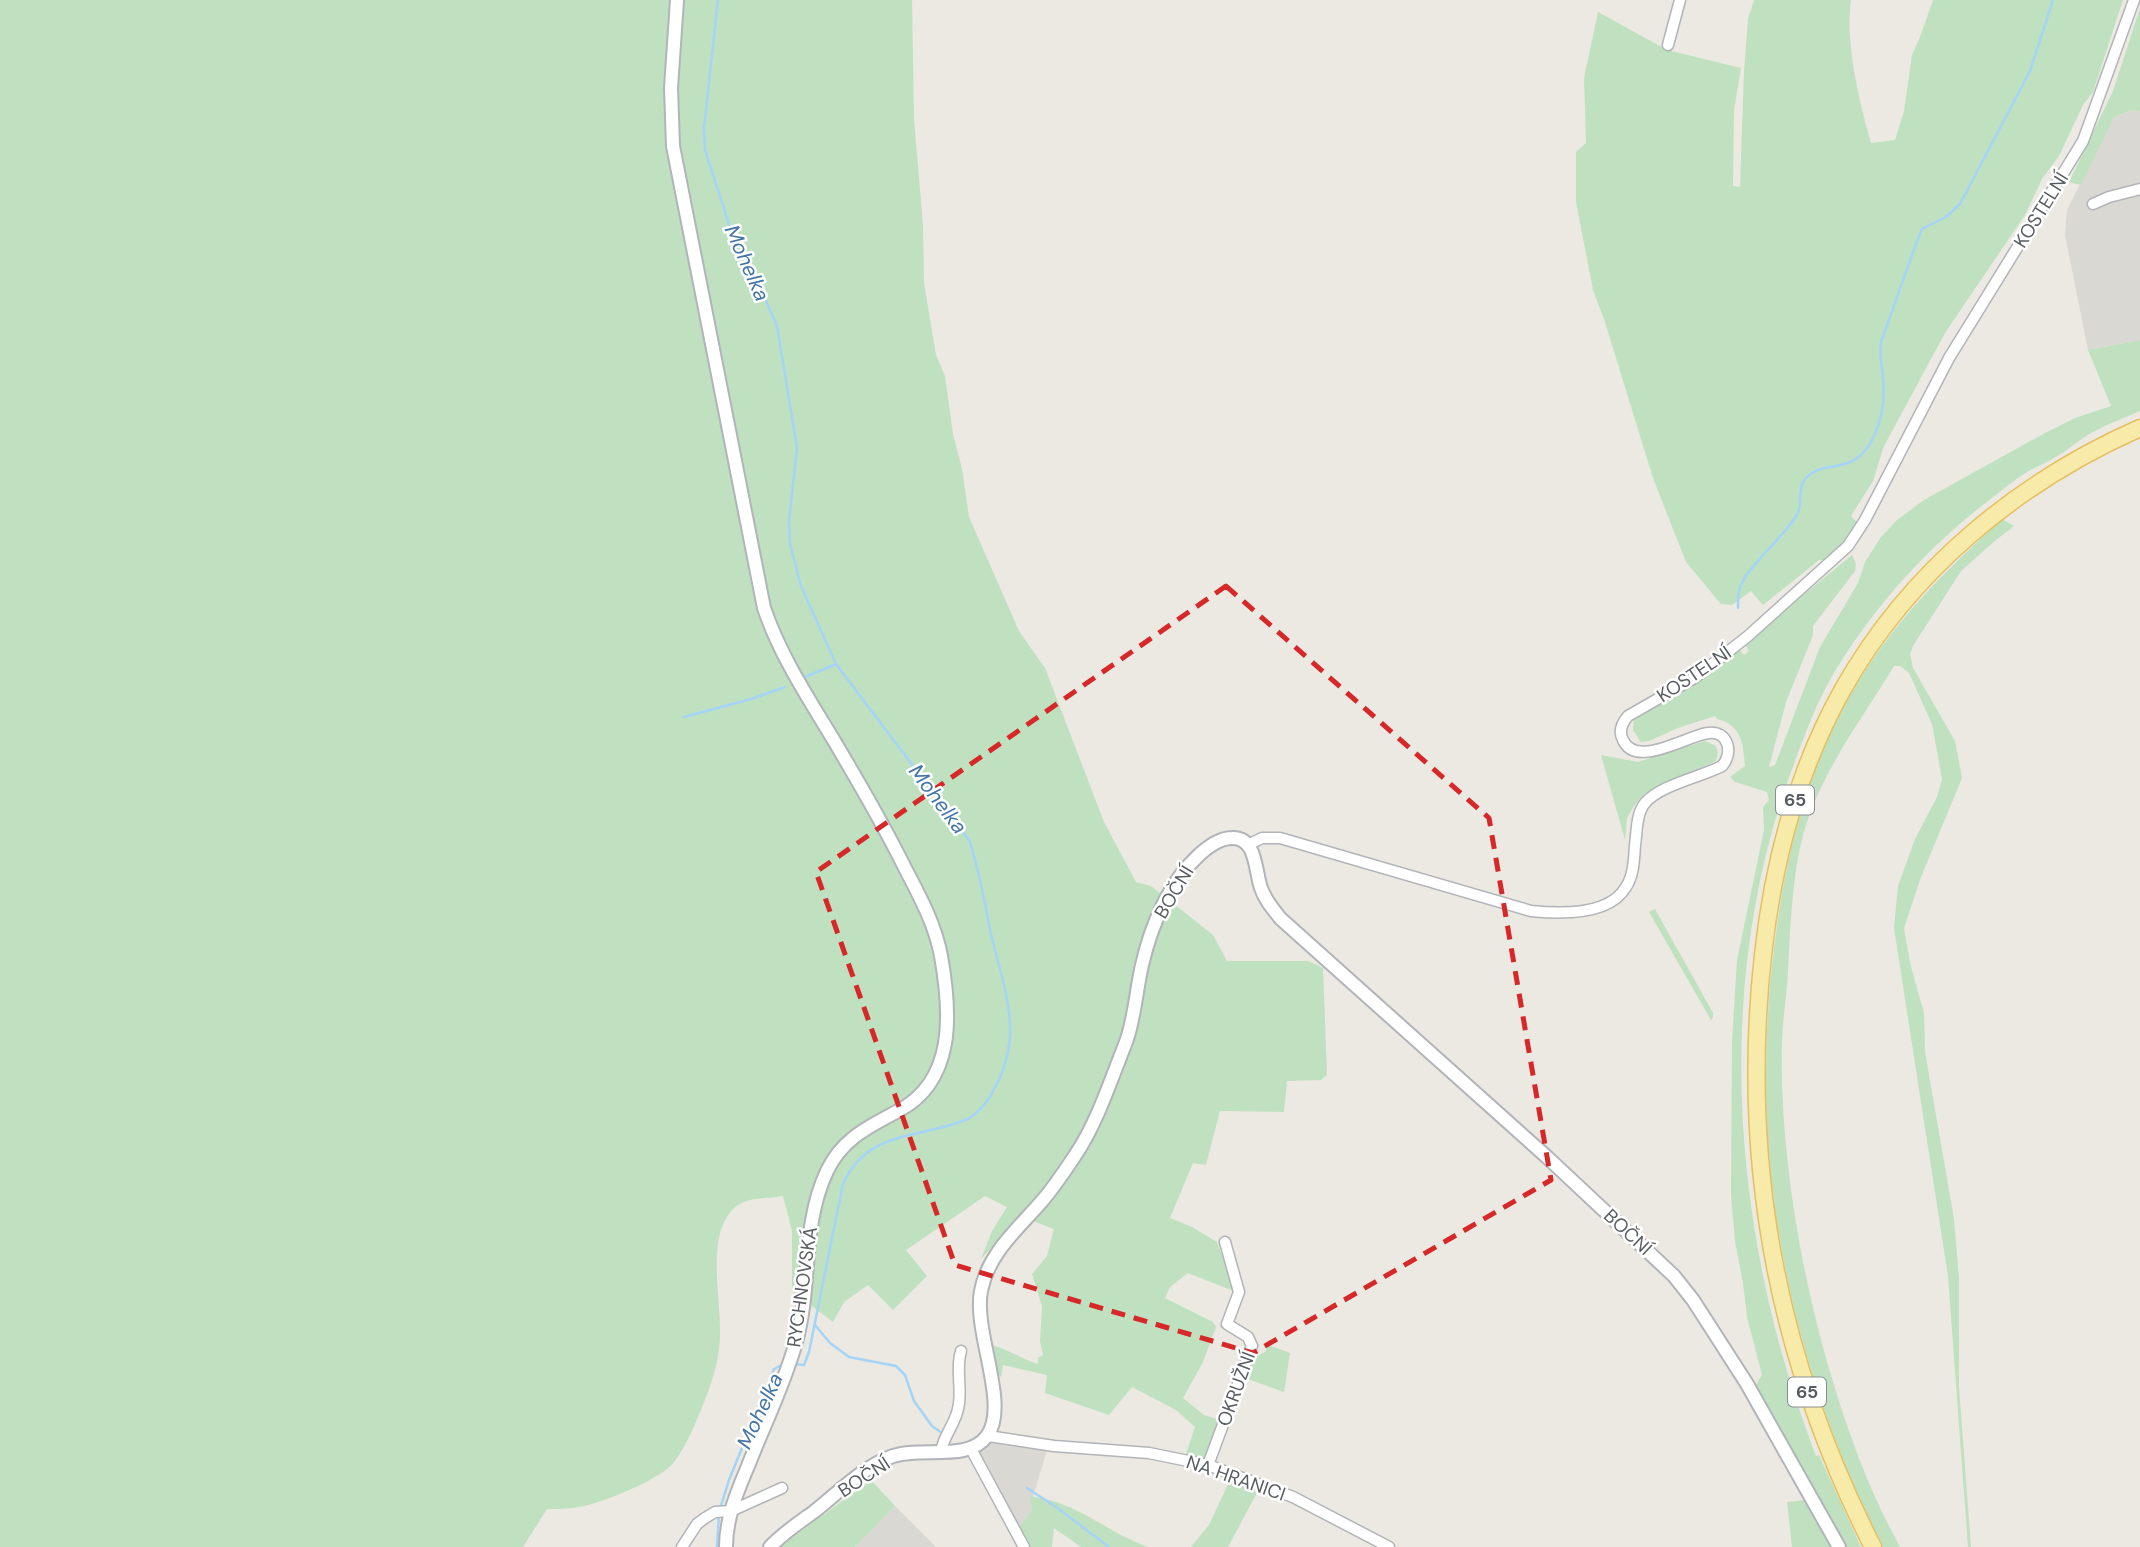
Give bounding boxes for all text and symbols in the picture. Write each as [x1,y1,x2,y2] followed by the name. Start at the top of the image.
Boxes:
[2008,167,2074,253] street label: KOSTELNÍ
[718,220,776,306] water label: Mohelka
[1652,640,1737,708] street label: KOSTELNÍ
[902,758,974,840] water label: Mohelka
[1776,786,1814,814] road number: 65
[1149,861,1200,923] street label: BOČNÍ
[1598,1203,1658,1261] street label: BOČNÍ
[781,1225,823,1349] street label: RYCHNOVSKÁ
[1211,1348,1261,1430] street label: OKRUŽNÍ
[730,1368,790,1454] water label: Mohelka
[1788,1378,1826,1406] road number: 65
[1183,1449,1289,1507] street label: NA HRANICI
[833,1451,895,1503] street label: BOČNÍ

